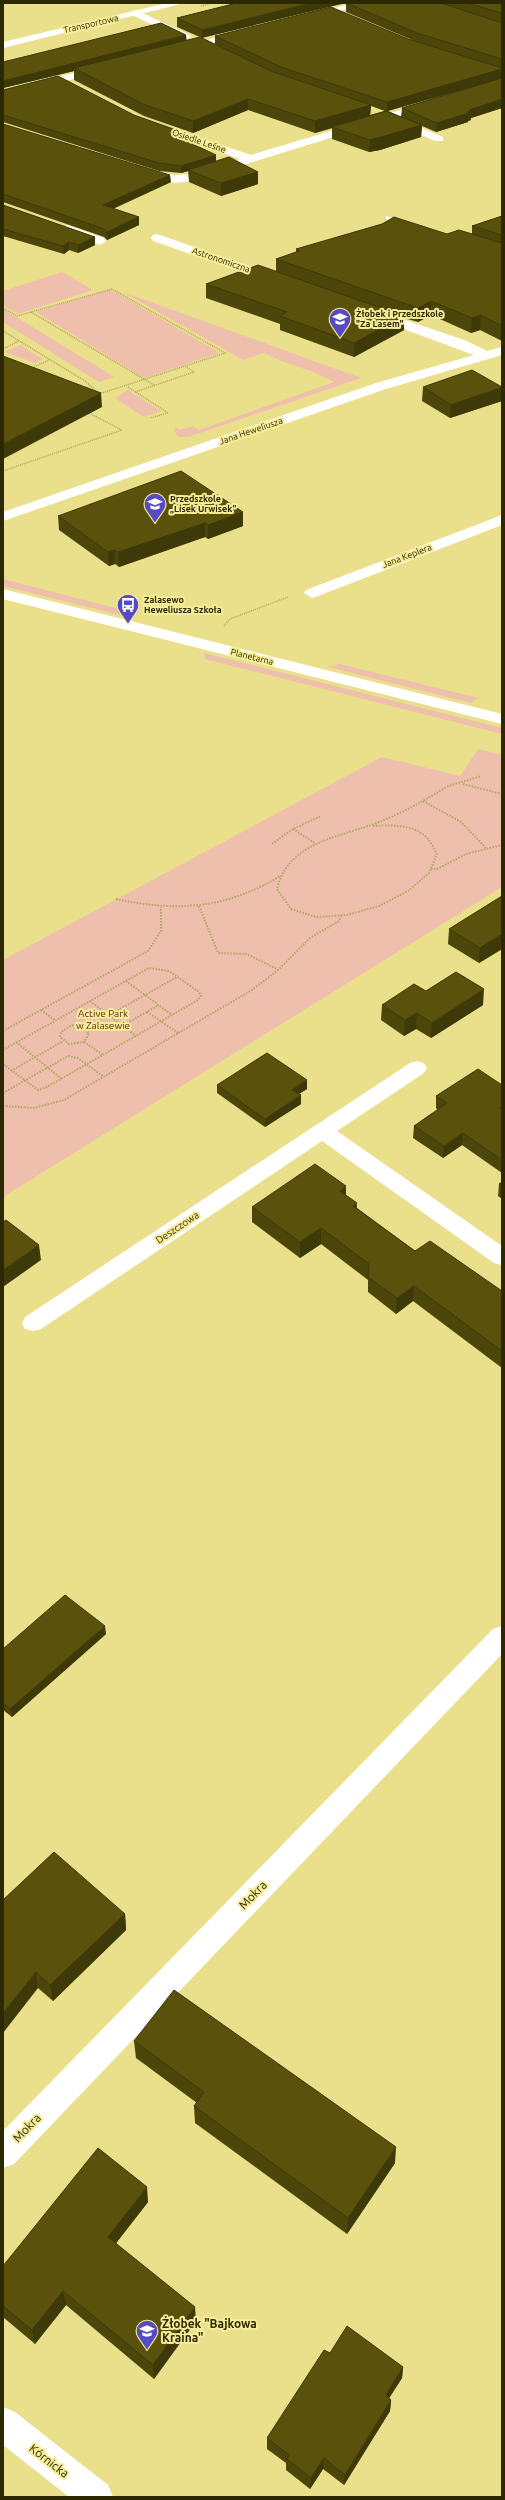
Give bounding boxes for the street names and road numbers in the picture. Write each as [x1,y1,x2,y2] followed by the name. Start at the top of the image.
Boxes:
[63,13,119,35] street label: Transportowa
[171,127,227,155] street label: Osiedle Leśne
[191,245,251,275] street label: Astronomiczna
[218,415,284,447] street label: Jana Heweliusza
[381,542,433,570] street label: Jana Keplera
[230,647,274,667] street label: Planetarna
[154,1209,201,1246] street label: Deszczowa
[236,1878,269,1911] street label: Mokra
[10,2111,43,2144] street label: Mokra
[27,2441,72,2480] street label: Kórnicka

